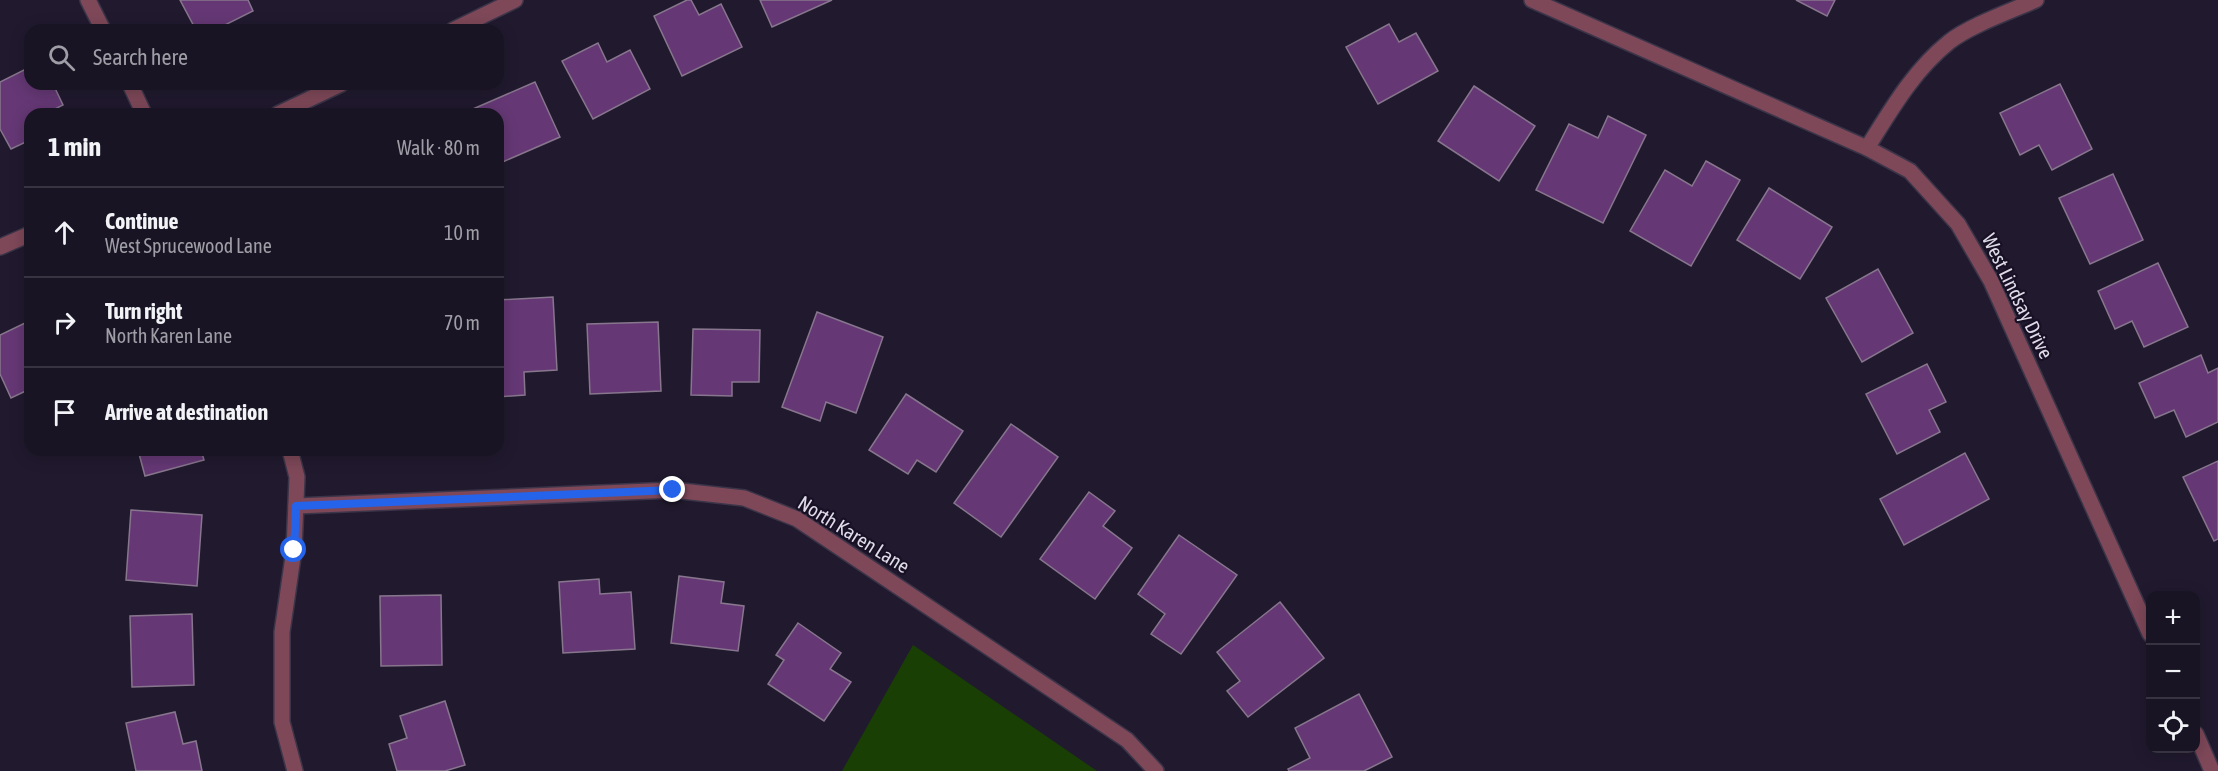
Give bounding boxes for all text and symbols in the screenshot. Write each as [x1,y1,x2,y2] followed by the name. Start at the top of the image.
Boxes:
[24,24,504,90] search box
[45,41,78,74] icon: search
[93,44,188,70] text: Search here
[48,132,101,162] text: 1 min
[397,136,480,159] text: Walk · 80 m
[105,208,179,234] text: Continue
[48,216,81,249] icon: ahead
[444,221,480,244] text: 10 m
[1978,230,2058,362] street label: West Lindsay Drive
[105,234,272,257] text: West Sprucewood Lane
[105,298,182,324] text: Turn right
[48,306,81,339] icon: right
[444,311,480,334] text: 70 m
[105,324,232,347] text: North Karen Lane
[48,396,81,429] icon: arrive
[105,399,268,425] text: Arrive at destination
[659,476,685,502] route end
[794,491,914,577] street label: North Karen Lane
[280,536,306,562] route start
[2146,591,2200,753] map controls
[2146,591,2200,645] button: +
[2146,645,2200,699] button: −
[2146,699,2200,753] button: locate

